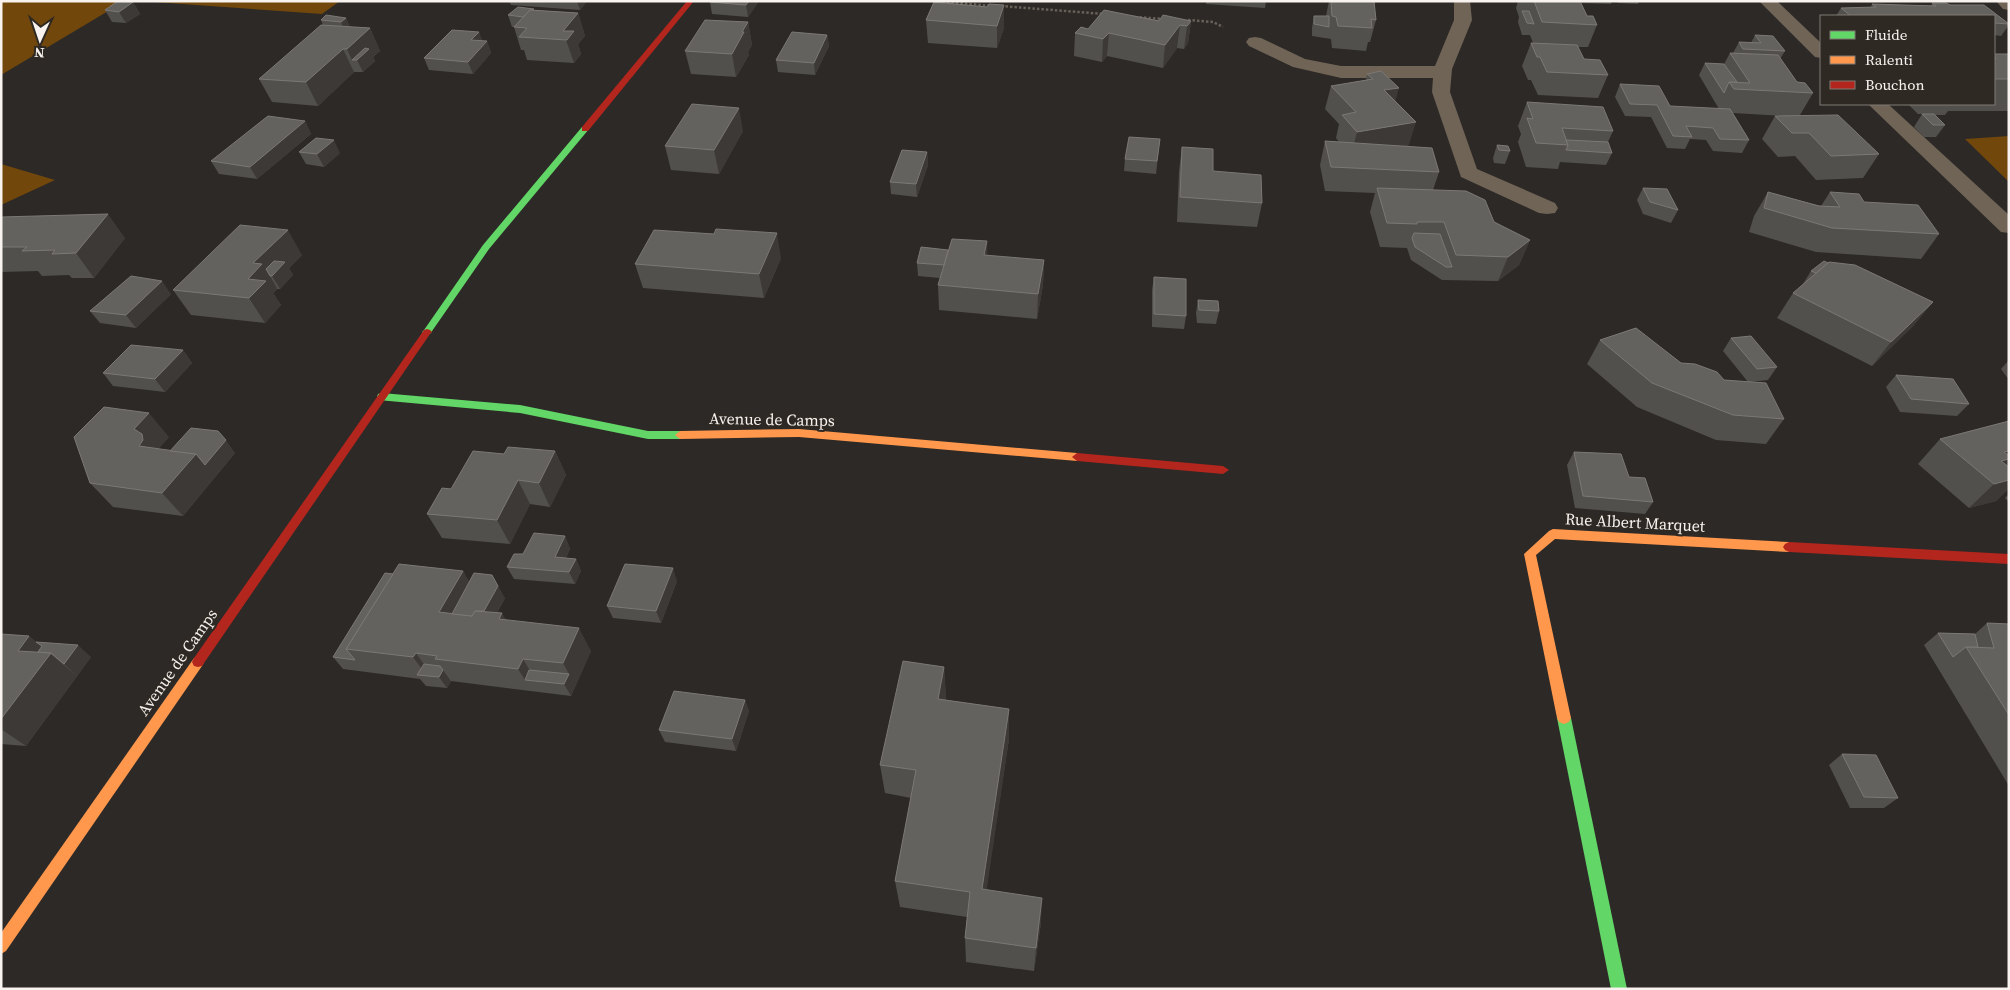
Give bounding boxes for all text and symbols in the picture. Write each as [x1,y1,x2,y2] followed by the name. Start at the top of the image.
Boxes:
[15,15,65,65] north arrow
[1820,15,1995,105] legend
[1865,24,1908,45] text: Fluide
[34,43,45,63] text: N
[1865,49,1913,70] text: Ralenti
[1865,74,1925,95] text: Bouchon
[709,407,835,431] street label: Avenue de Camps
[1564,507,1706,537] street label: Rue Albert Marquet
[132,604,222,720] street label: Avenue de Camps

